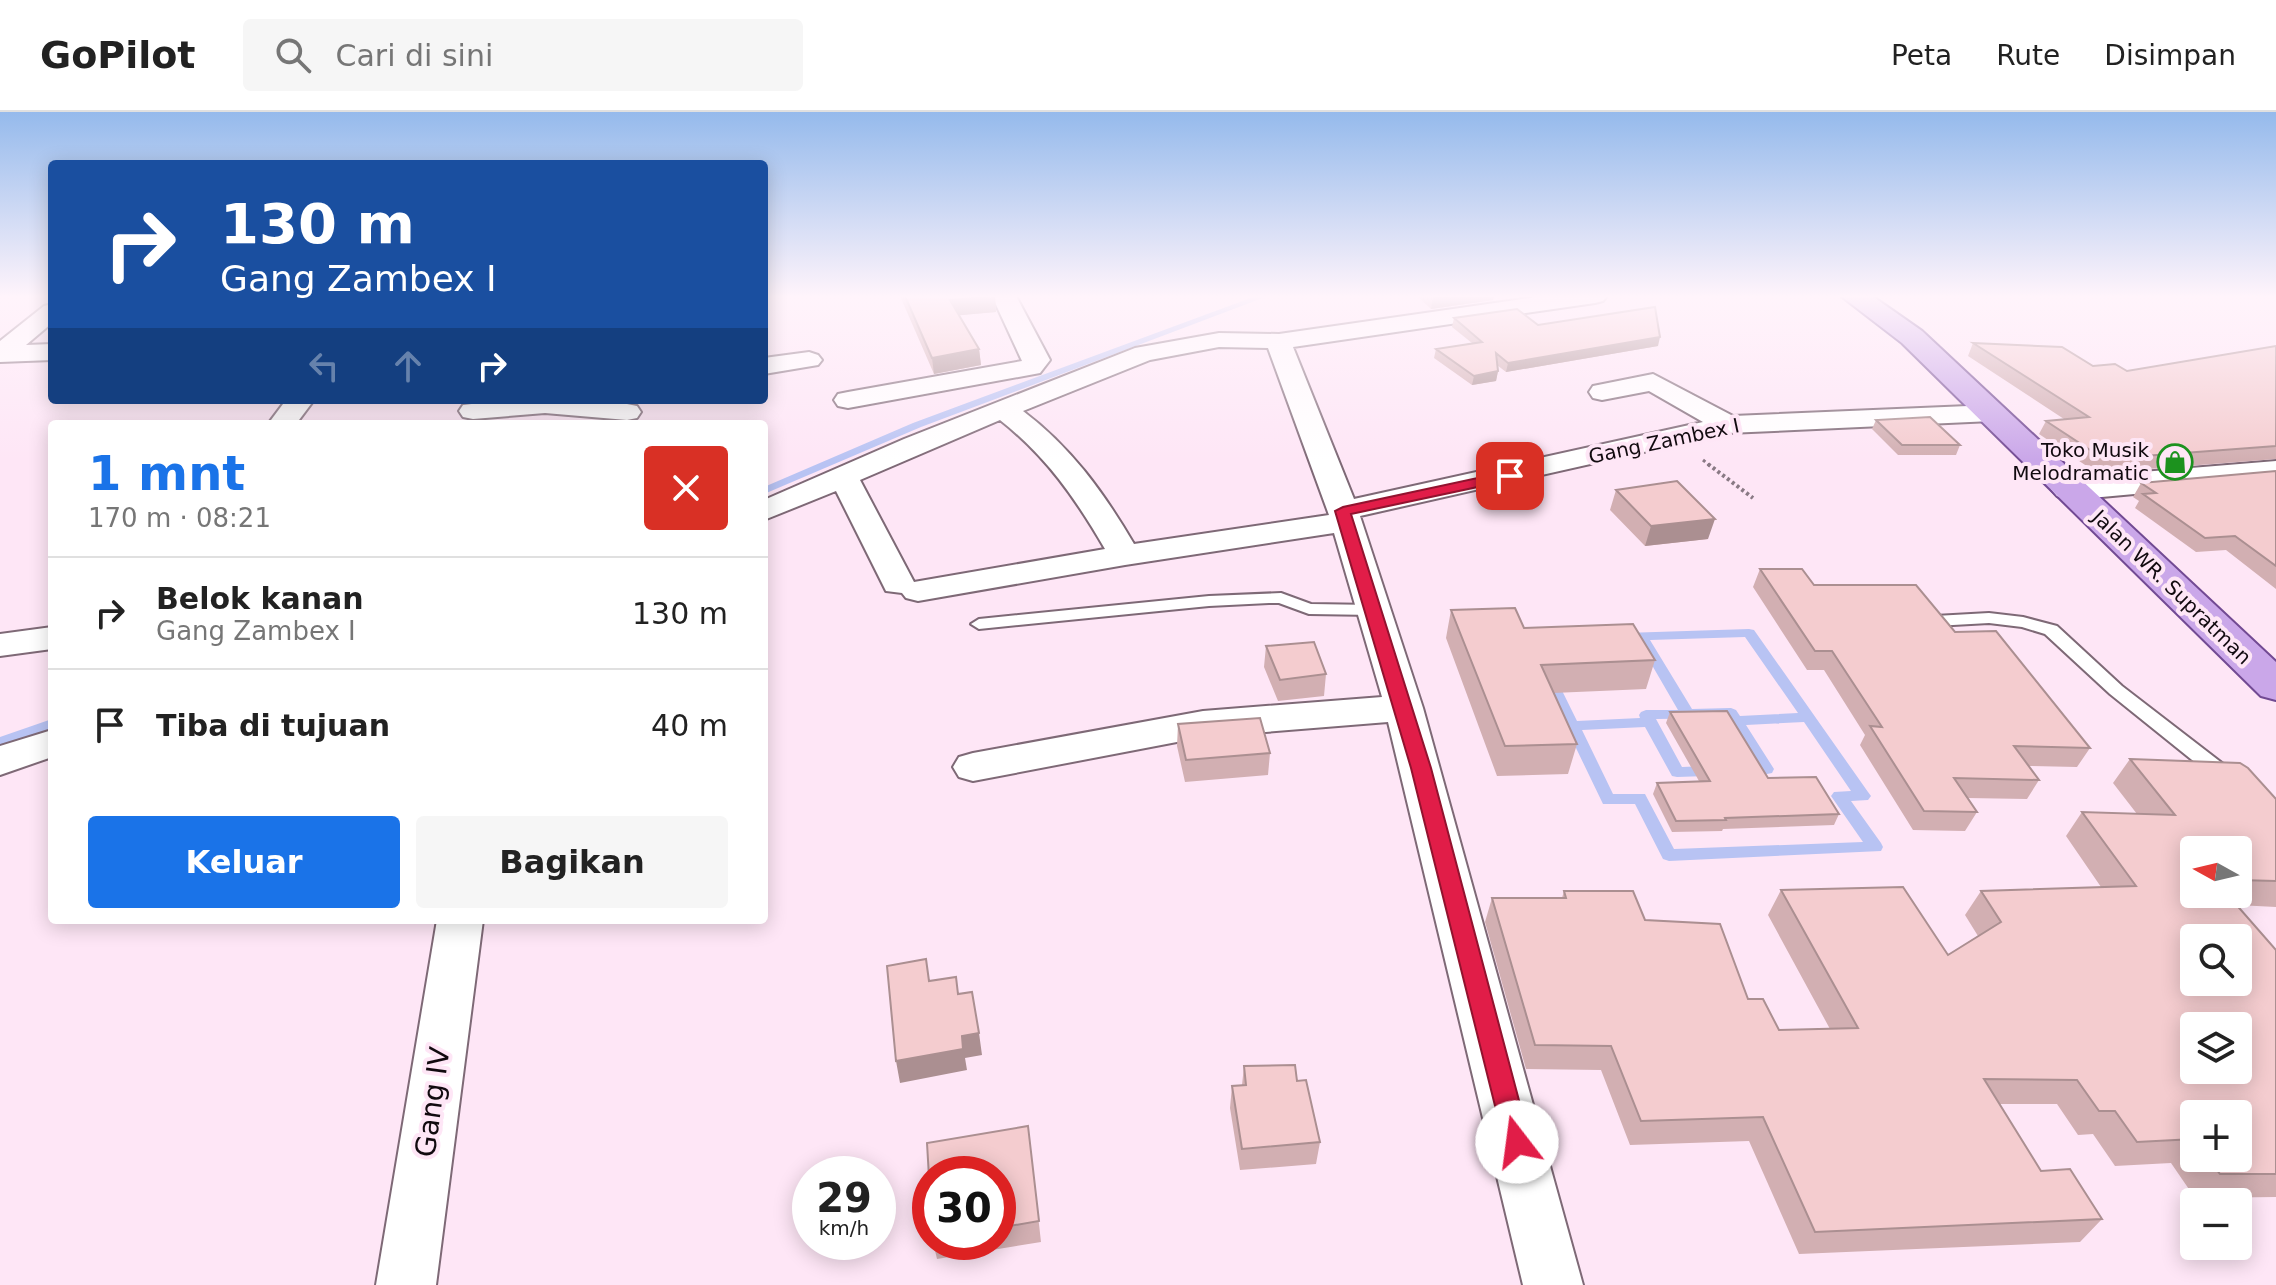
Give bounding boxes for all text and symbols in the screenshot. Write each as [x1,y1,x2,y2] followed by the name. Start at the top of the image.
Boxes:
[243,19,803,91] search box
[40,33,195,77] text: GoPilot
[271,33,315,77] icon: search
[335,38,493,73] text: Cari di sini
[1891,39,1952,72] text: Peta
[1996,39,2060,72] text: Rute
[2104,39,2236,72] text: Disimpan
[220,191,415,256] text: 130 m
[88,192,192,296] icon: right
[220,258,497,299] text: Gang Zambex I
[302,344,346,388] icon: left
[386,344,430,388] icon: ahead
[470,344,514,388] icon: right
[1586,413,1742,469] street label: Gang Zambex I
[2012,438,2149,485] place label: Toko Musik Melodramatic
[1476,442,1544,510] pin
[2156,443,2194,481] shop icon: Toko Musik Melodramatic
[88,445,245,501] text: 1 mnt
[644,446,728,530] button: close
[1488,454,1532,498] icon: arrive
[88,503,271,533] text: 170 m · 08:21
[2086,504,2256,669] street label: Jalan WR. Supratman
[156,581,364,616] text: Belok kanan
[88,591,132,635] icon: right
[632,596,728,631] text: 130 m
[156,616,356,646] text: Gang Zambex I
[88,703,132,747] icon: arrive
[156,708,390,743] text: Tiba di tujuan
[651,708,728,743] text: 40 m
[88,816,400,908] button: Keluar
[416,816,728,908] button: Bagikan
[2180,836,2252,908] north arrow
[2180,836,2252,1260] map controls
[2180,924,2252,996] button: search
[2180,1012,2252,1084] button: layers
[408,1045,457,1159] street label: Gang IV
[1475,1100,1559,1184] position arrow
[2180,1100,2252,1172] button: +
[912,1156,1016,1260] speed limit sign: 30
[816,1175,872,1221] text: 29
[2180,1188,2252,1260] button: −
[819,1216,869,1240] text: km/h

